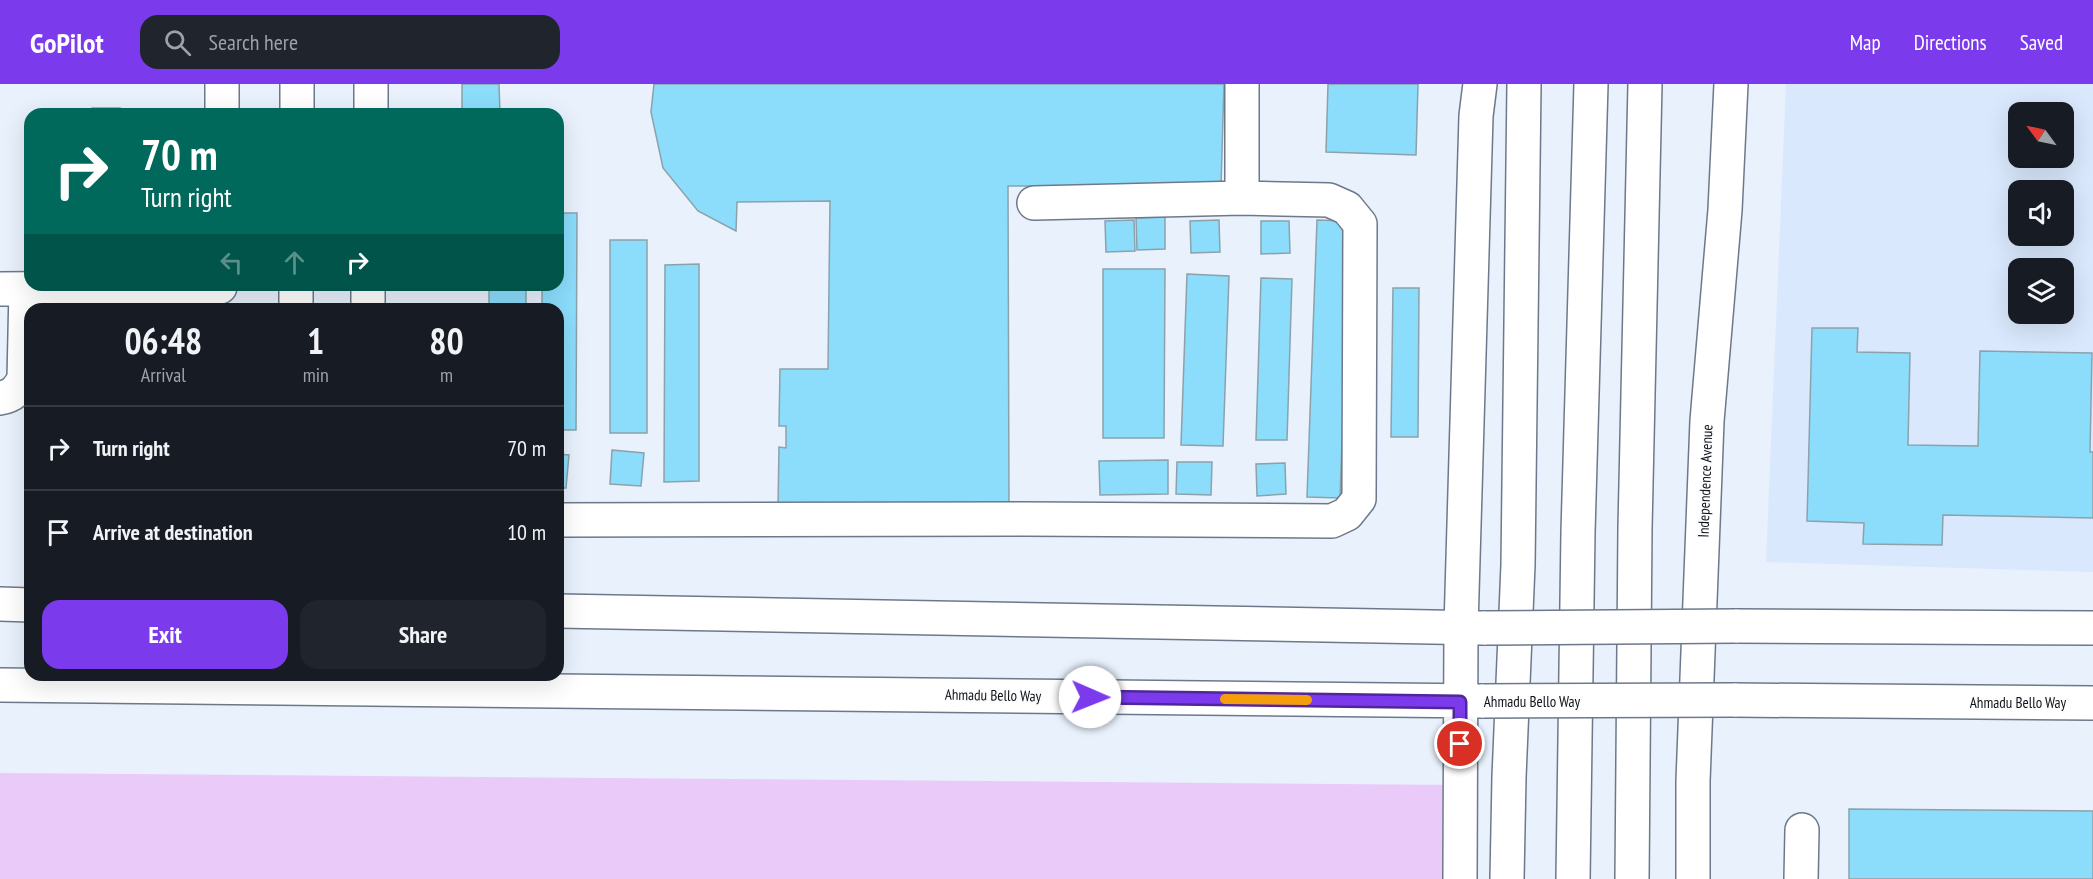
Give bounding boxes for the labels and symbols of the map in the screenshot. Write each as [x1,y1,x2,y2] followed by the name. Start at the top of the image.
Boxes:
[2008,102,2074,168] north arrow
[1694,424,1716,538] street label: Independence Avenue
[1058,665,1122,729] position arrow
[945,685,1042,705] street label: Ahmadu Bello Way
[1484,692,1581,711] street label: Ahmadu Bello Way
[1970,693,2067,712] street label: Ahmadu Bello Way
[1434,718,1485,769] pin

